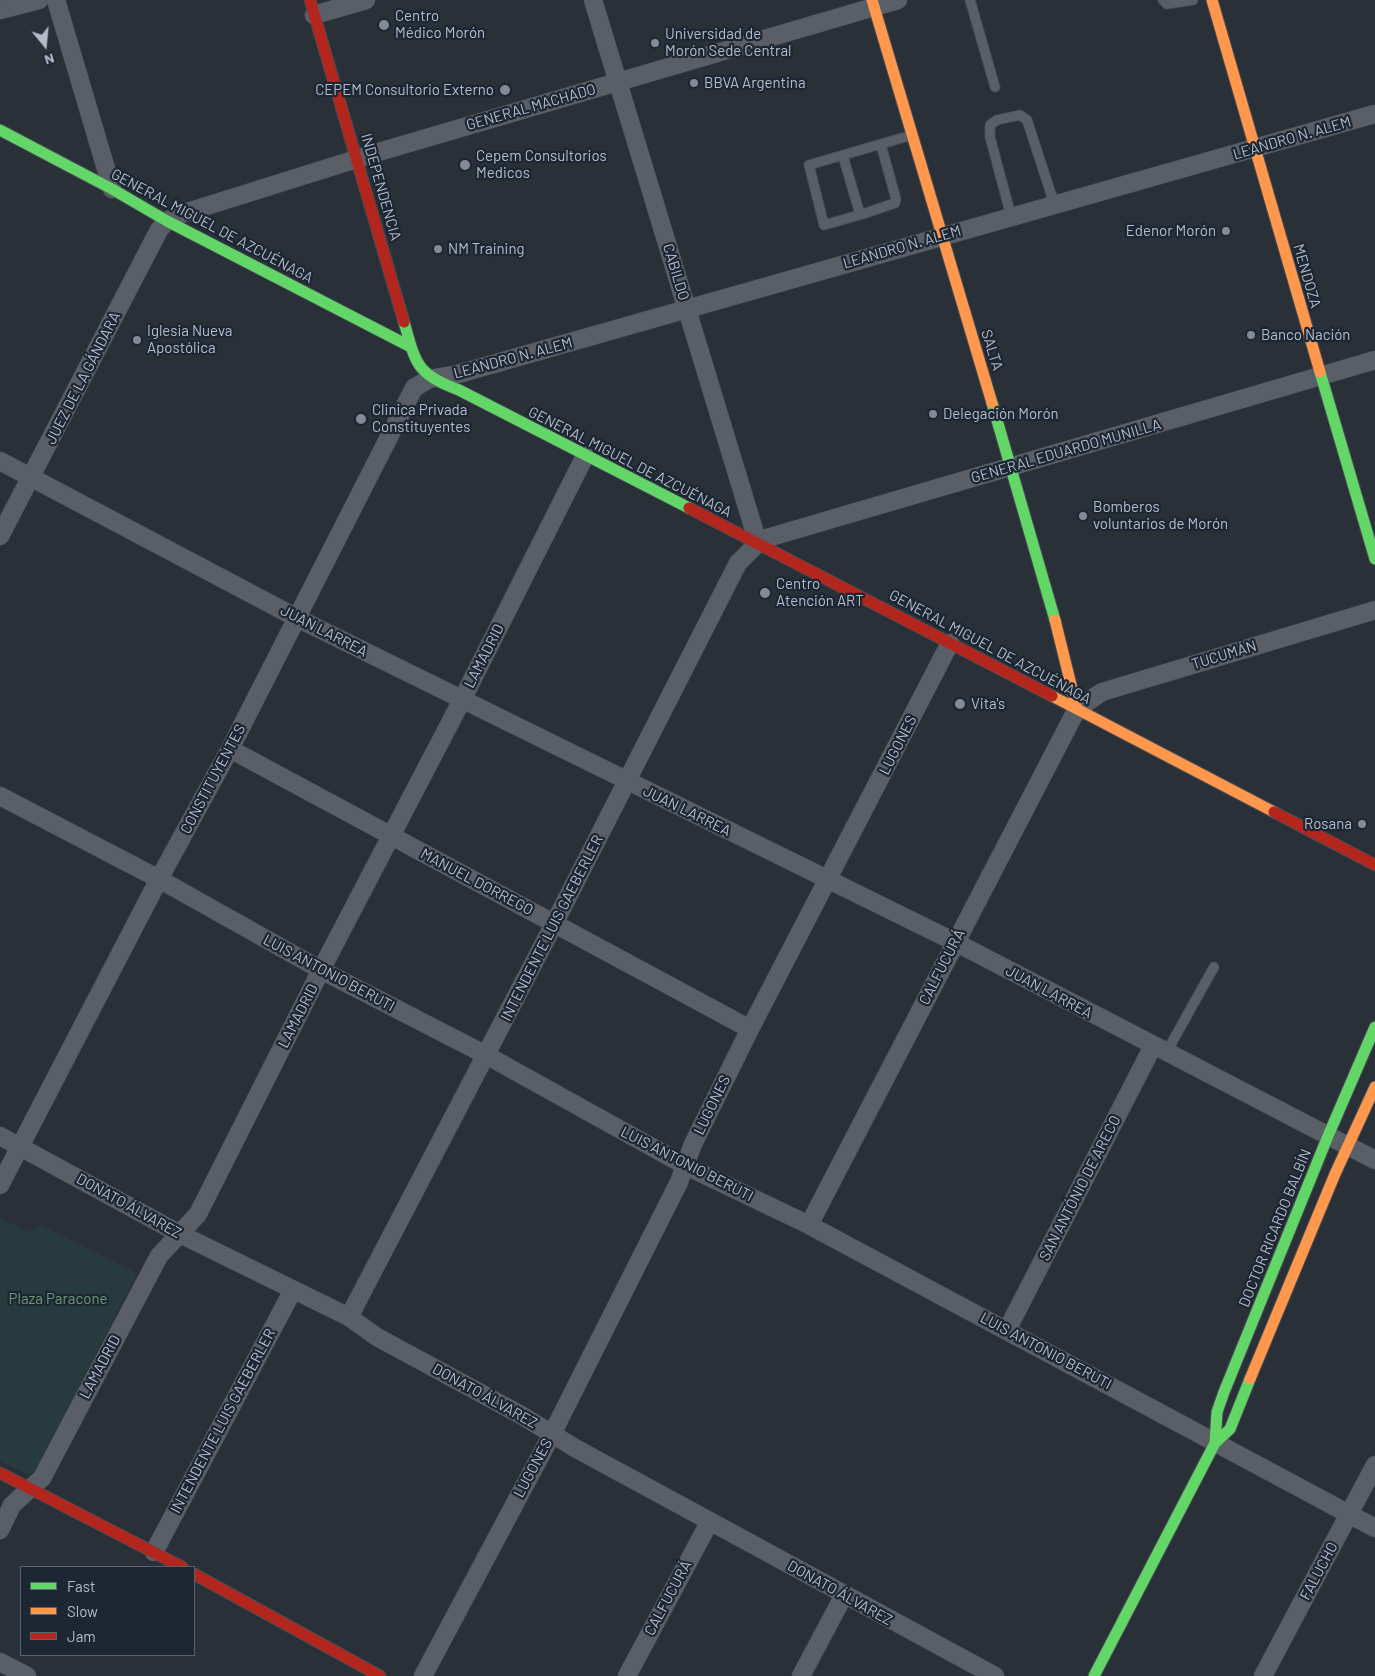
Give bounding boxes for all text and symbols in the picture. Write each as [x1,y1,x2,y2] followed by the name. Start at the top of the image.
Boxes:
[395,7,485,42] place label: Centro Médico Morón
[377,18,391,32] marker: Centro Médico Morón
[20,20,70,70] north arrow
[665,25,792,60] place label: Universidad de Morón Sede Central
[649,37,661,49] marker: Universidad de Morón Sede Central
[43,50,56,69] text: N
[704,74,806,92] place label: BBVA Argentina
[688,77,700,89] marker: BBVA Argentina
[464,80,598,134] street label: GENERAL MACHADO
[315,81,494,99] place label: CEPEM Consultorio Externo
[498,83,512,97] marker: CEPEM Consultorio Externo
[1231,113,1353,163] street label: LEANDRO N. ALEM
[357,131,405,243] street label: INDEPENDENCIA
[476,147,607,182] place label: Cepem Consultorios Medicos
[458,158,472,172] marker: Cepem Consultorios Medicos
[108,165,316,287] street label: GENERAL MIGUEL DE AZCUÉNAGA
[841,222,963,272] street label: LEANDRO N. ALEM
[1126,222,1216,240] place label: Edenor Morón
[1220,225,1232,237] marker: Edenor Morón
[448,240,525,258] place label: NM Training
[659,241,693,303] street label: CABILDO
[1289,242,1325,310] street label: MENDOZA
[432,243,444,255] marker: NM Training
[42,309,124,447] street label: JUEZ DE LA GÁNDARA
[147,322,233,357] place label: Iglesia Nueva Apostólica
[1261,326,1350,344] place label: Banco Nación
[977,327,1007,373] street label: SALTA
[1245,329,1257,341] marker: Banco Nación
[452,333,574,383] street label: LEANDRO N. ALEM
[131,334,143,346] marker: Iglesia Nueva Apostólica
[372,401,470,436] place label: Clinica Privada Constituyentes
[525,403,735,521] street label: GENERAL MIGUEL DE AZCUÉNAGA
[943,405,1059,423] place label: Delegación Morón
[927,408,939,420] marker: Delegación Morón
[354,412,368,426] marker: Clinica Privada Constituyentes
[969,415,1163,487] street label: GENERAL EDUARDO MUNILLA
[1093,498,1228,533] place label: Bomberos voluntarios de Morón
[1077,510,1089,522] marker: Bomberos voluntarios de Morón
[776,575,864,610] place label: Centro Atención ART
[758,586,772,600] marker: Centro Atención ART
[886,586,1094,708] street label: GENERAL MIGUEL DE AZCUÉNAGA
[277,601,371,661] street label: JUAN LARREA
[460,621,508,691] street label: LAMADRID
[1189,637,1259,673] street label: TUCUMÁN
[971,695,1005,713] place label: Vita's
[953,697,967,711] marker: Vita's
[875,712,921,778] street label: LUGONES
[177,721,249,837] street label: CONSTITUYENTES
[640,782,734,840] street label: JUAN LARREA
[1304,815,1352,833] place label: Rosana
[1356,818,1368,830] marker: Rosana
[497,832,607,1024] street label: INTENDENTE LUIS GAEBERLER
[418,845,536,919] street label: MANUEL DORREGO
[915,926,969,1008] street label: CALFUCURÁ
[260,931,398,1015] street label: LUIS ANTONIO BERUTI
[1003,962,1095,1022] street label: JUAN LARREA
[274,981,322,1051] street label: LAMADRID
[690,1072,734,1138] street label: LUGONES
[1035,1112,1125,1264] street label: SAN ANTÓNIO DE ARECO
[618,1123,756,1205] street label: LUIS ANTONIO BERUTI
[1235,1146,1315,1310] street label: DOCTOR RICARDO BALBÍN
[73,1170,185,1242] street label: DONATO ÁLVAREZ
[9,1290,107,1308] park label: Plaza Paracone
[977,1309,1115,1393] street label: LUIS ANTONIO BERUTI
[167,1326,279,1516] street label: INTENDENTE LUIS GAEBERLER
[76,1332,124,1402] street label: LAMADRID
[429,1360,541,1432] street label: DONATO ÁLVAREZ
[510,1435,556,1501] street label: LUGONES
[1296,1539,1342,1603] street label: FALUCHO
[641,1557,695,1639] street label: CALFUCURÁ
[784,1557,896,1629] street label: DONATO ÁLVAREZ
[20,1566,195,1656] legend
[67,1577,95,1595] text: Fast
[67,1602,98,1620] text: Slow
[67,1627,96,1645] text: Jam

